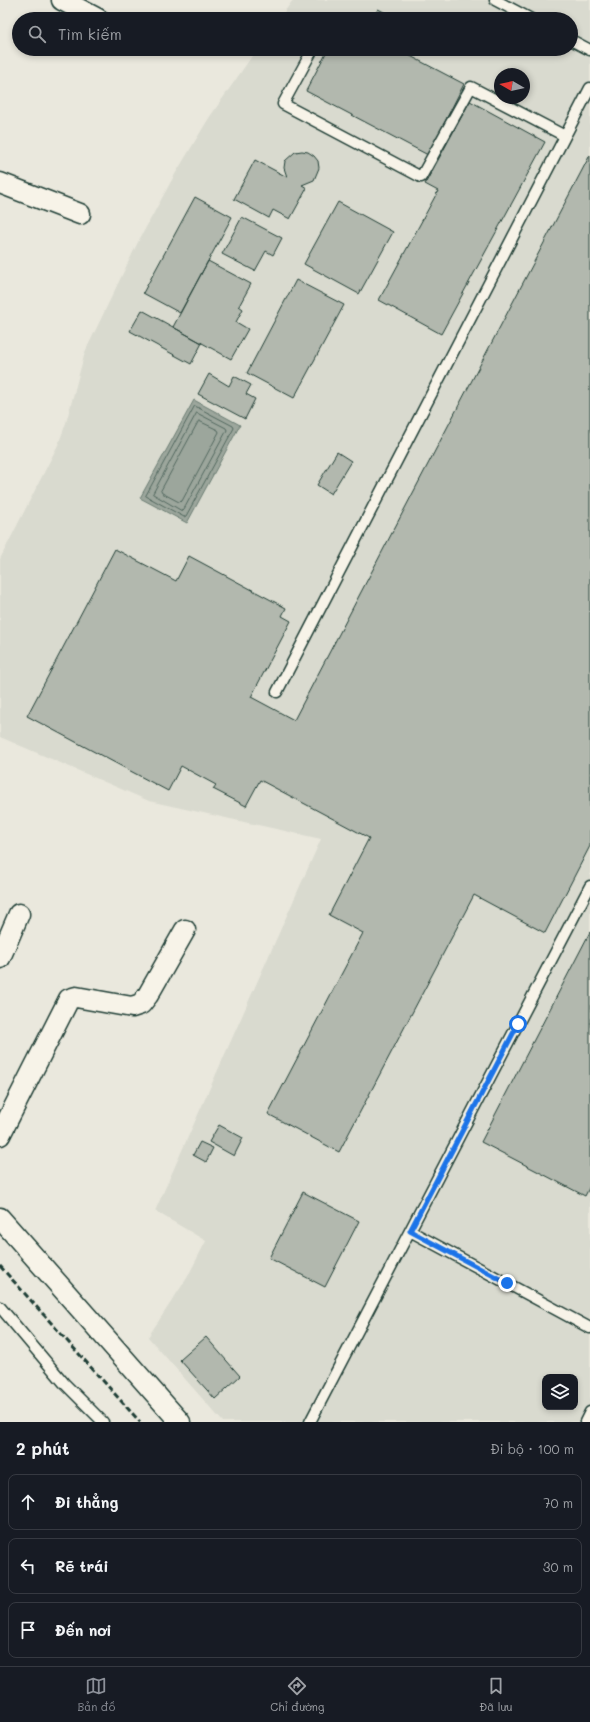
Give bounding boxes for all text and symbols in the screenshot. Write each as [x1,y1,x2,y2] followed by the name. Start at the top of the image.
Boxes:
[12,12,578,56] search box
[26,23,48,45] icon: search
[58,24,122,44] text: Tìm kiếm
[494,68,530,104] north arrow
[509,1015,527,1033] route start
[498,1274,516,1292] route end
[542,1374,578,1410] map controls
[542,1374,578,1410] button: layers
[16,1437,70,1459] text: 2 phút
[490,1440,574,1457] text: Đi bộ · 100 m
[17,1491,39,1513] icon: ahead
[55,1492,118,1512] text: Đi thẳng
[543,1494,573,1511] text: 70 m
[17,1555,39,1577] icon: left
[55,1556,108,1576] text: Rẽ trái
[543,1558,573,1575] text: 30 m
[17,1619,39,1641] icon: arrive
[55,1620,111,1640] text: Đến nơi
[78,1675,115,1714] tab: Bản đồ
[270,1675,324,1714] tab: Chỉ đường
[479,1675,512,1714] tab: Đã lưu

